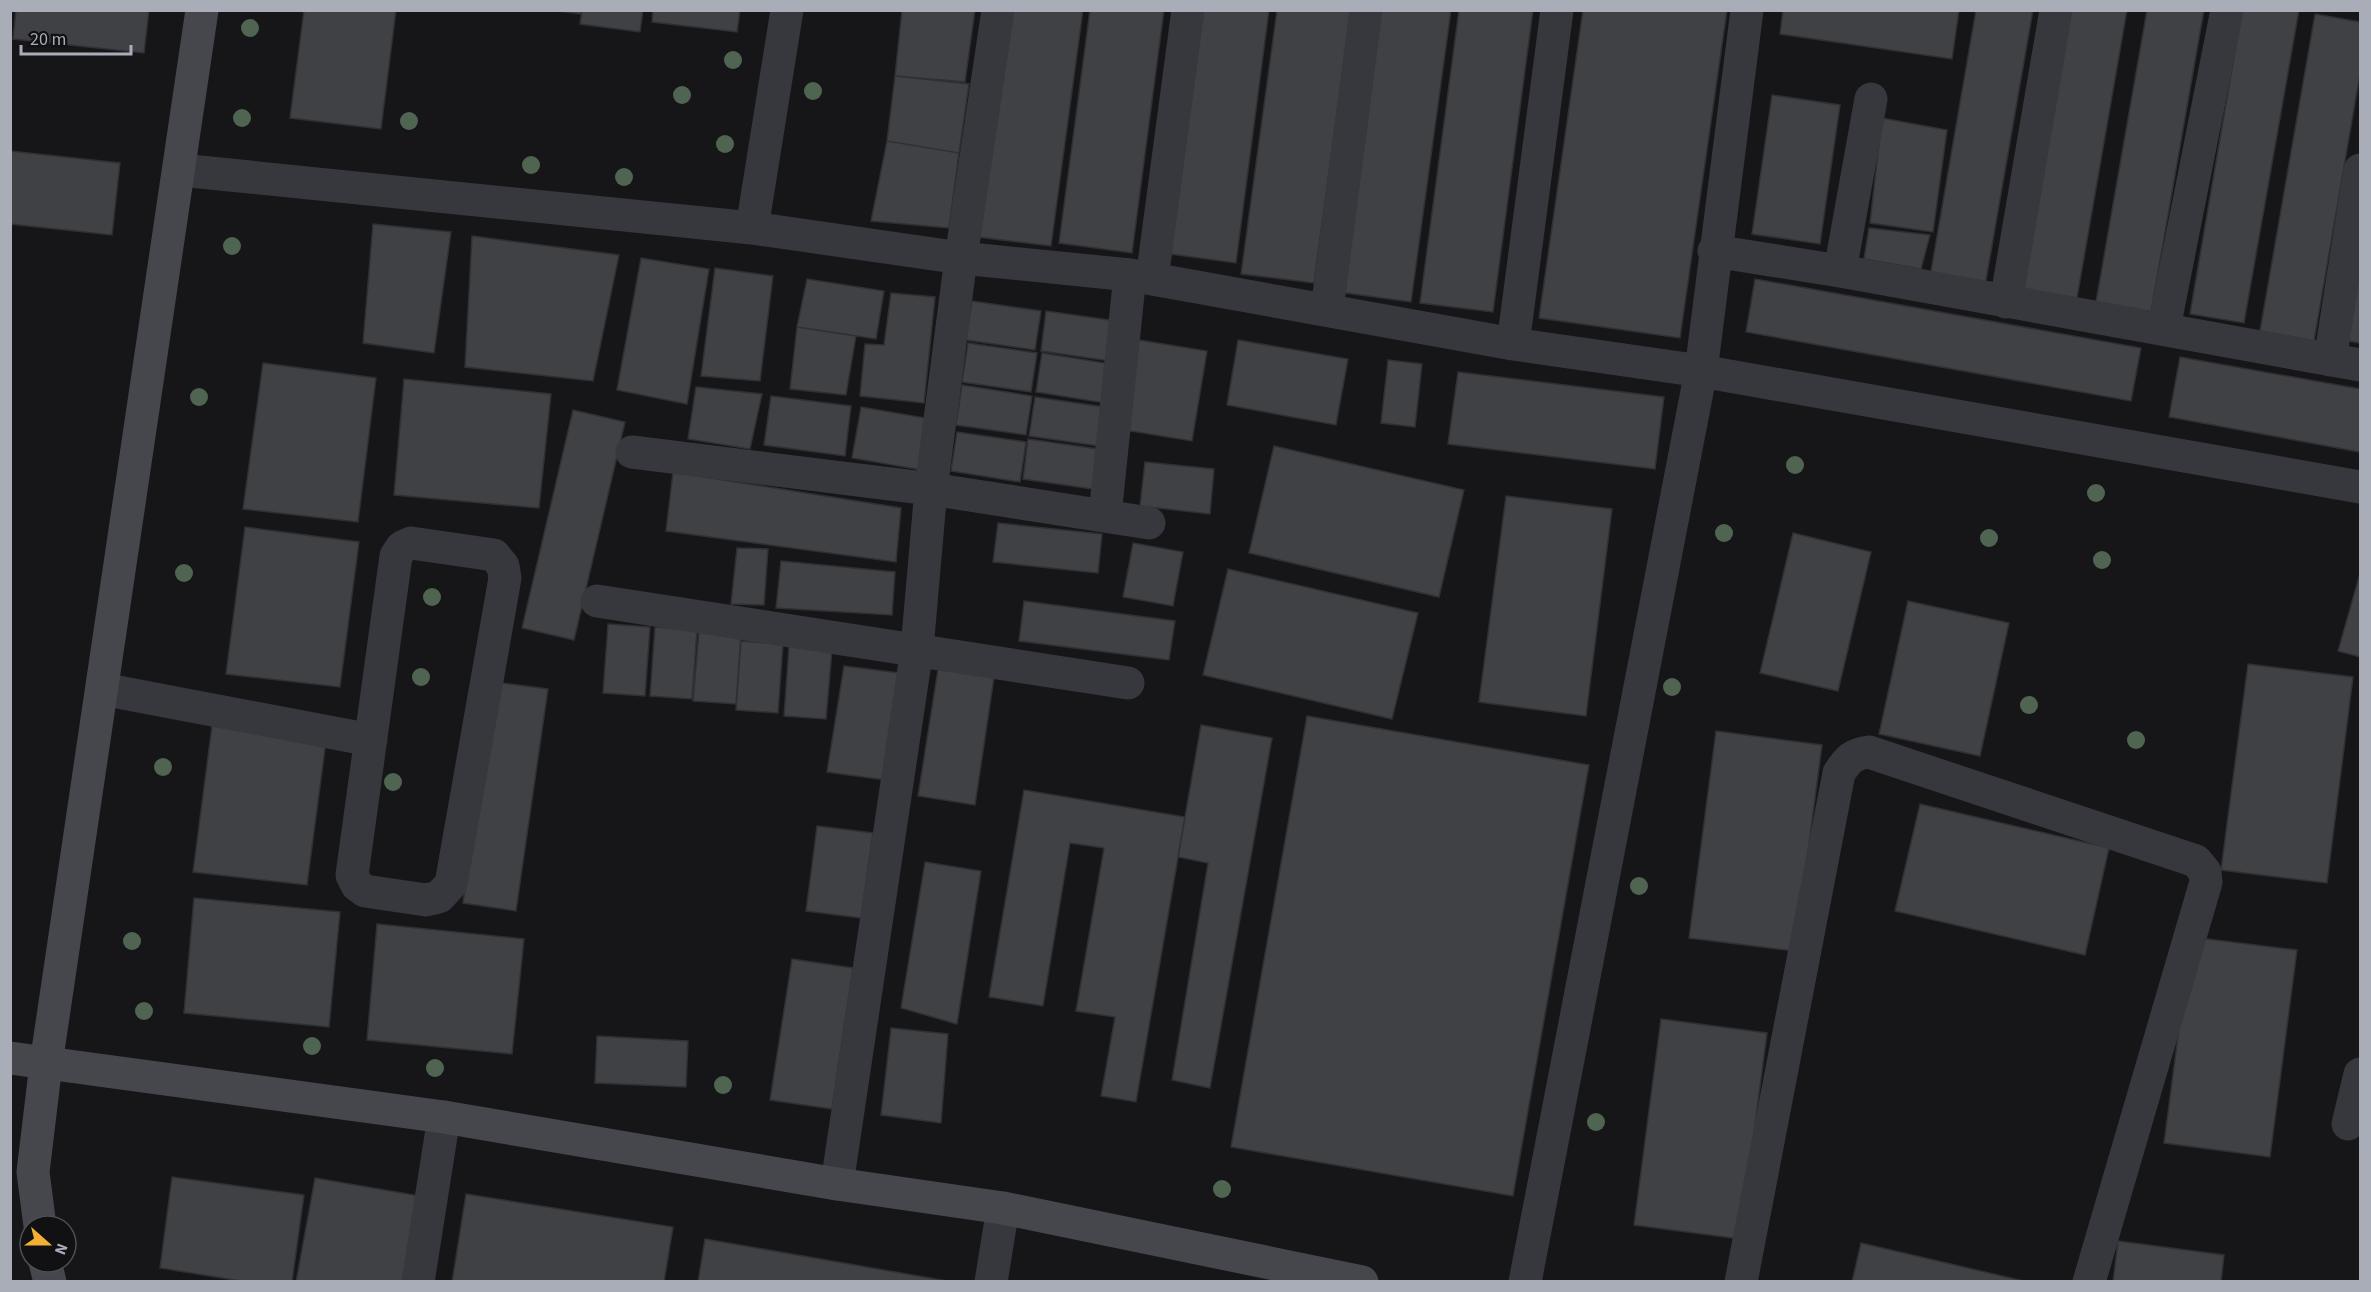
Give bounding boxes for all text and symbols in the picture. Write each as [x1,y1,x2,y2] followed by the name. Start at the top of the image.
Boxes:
[21,18,130,56] scale bar
[30,27,66,52] text: 20 m
[18,1214,78,1274] north arrow
[49,1240,73,1258] text: N

